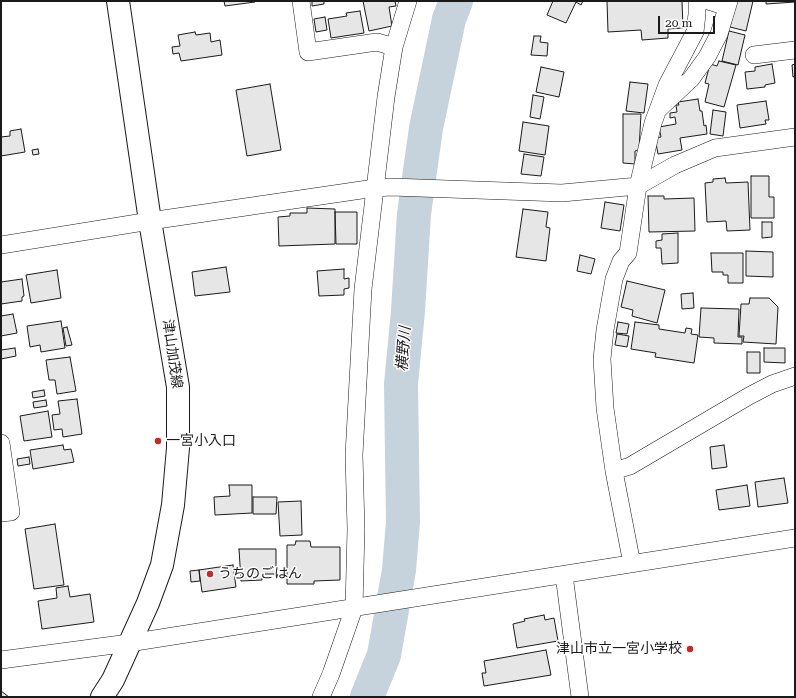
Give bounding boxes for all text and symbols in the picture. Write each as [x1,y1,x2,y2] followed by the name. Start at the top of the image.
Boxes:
[660,8,717,34] scale bar
[665,16,692,30] text: 20 m
[159,318,185,390] street label: 津山加茂線
[393,326,415,372] water label: 横野川
[166,433,236,449] place label: 一宮小入口
[153,436,163,446] marker: 一宮小入口
[218,566,302,582] place label: うちのごはん
[205,569,215,579] marker: うちのごはん
[556,641,682,657] place label: 津山市立一宮小学校
[685,644,695,654] marker: 津山市立一宮小学校

